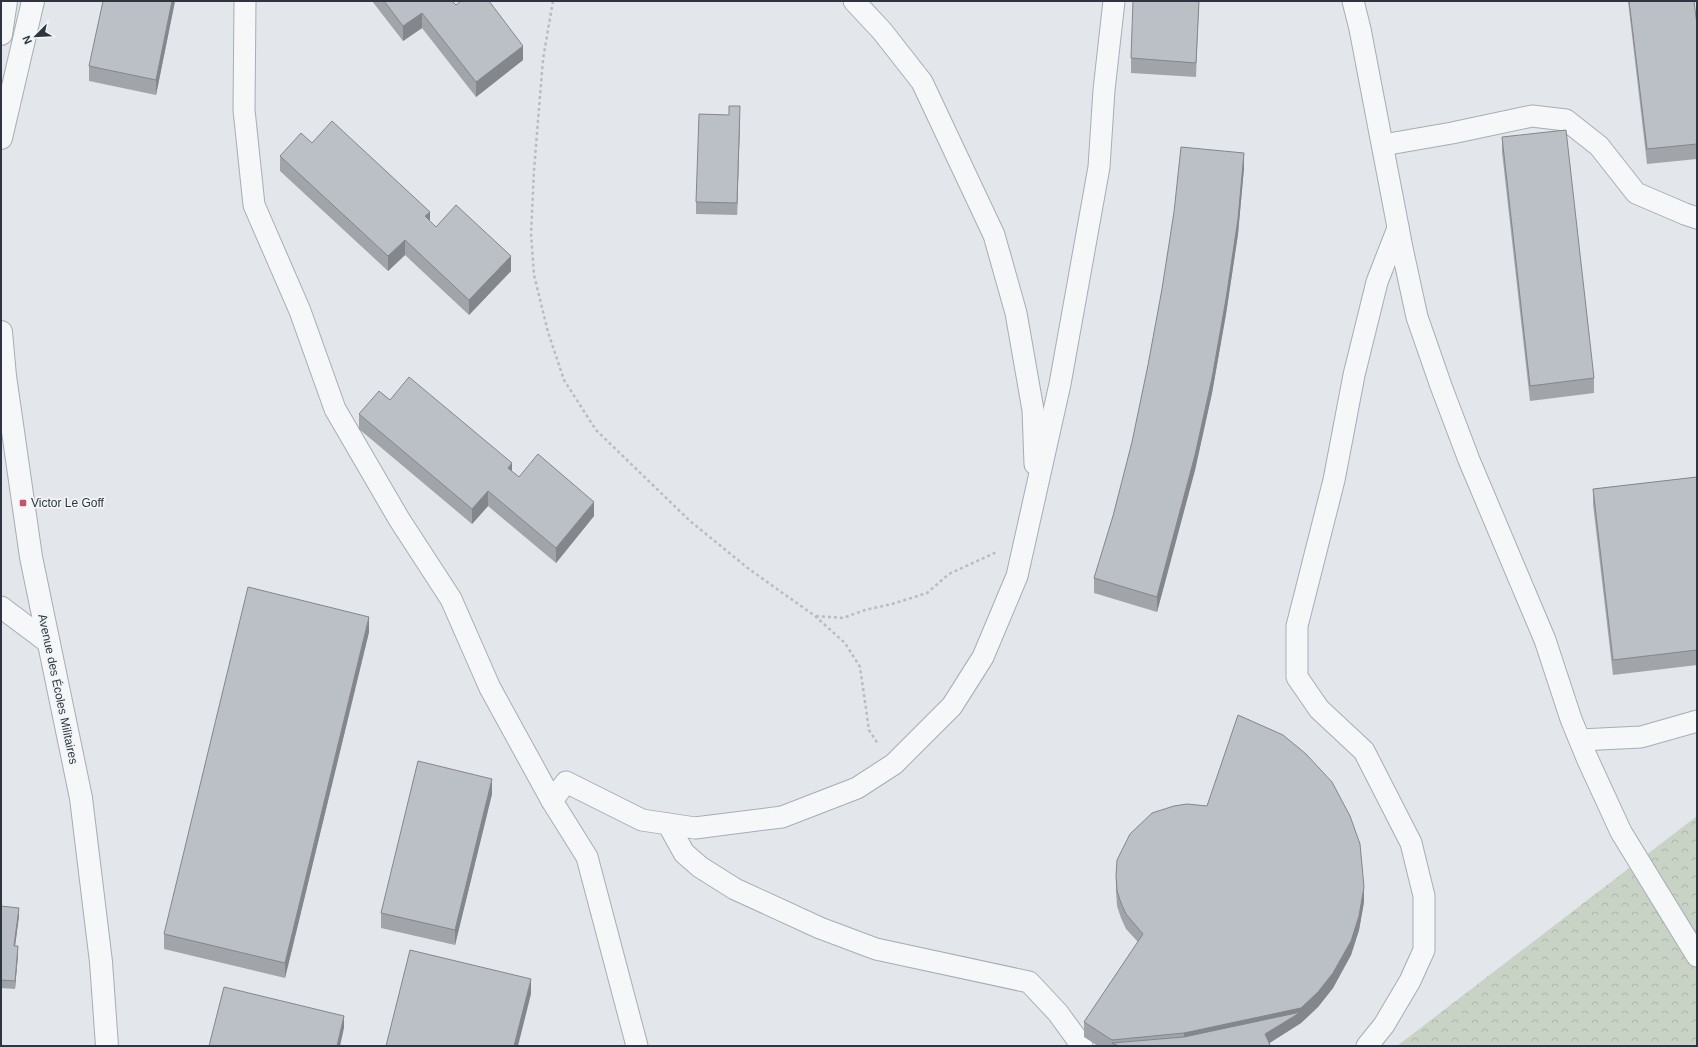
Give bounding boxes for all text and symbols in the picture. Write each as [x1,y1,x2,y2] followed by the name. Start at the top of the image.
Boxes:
[16,16,56,56] north arrow
[20,34,34,46] text: N
[31,496,105,510] place label: Victor Le Goff
[18,498,28,508] marker: Victor Le Goff
[35,612,82,765] street label: Avenue des Écoles Militaires

